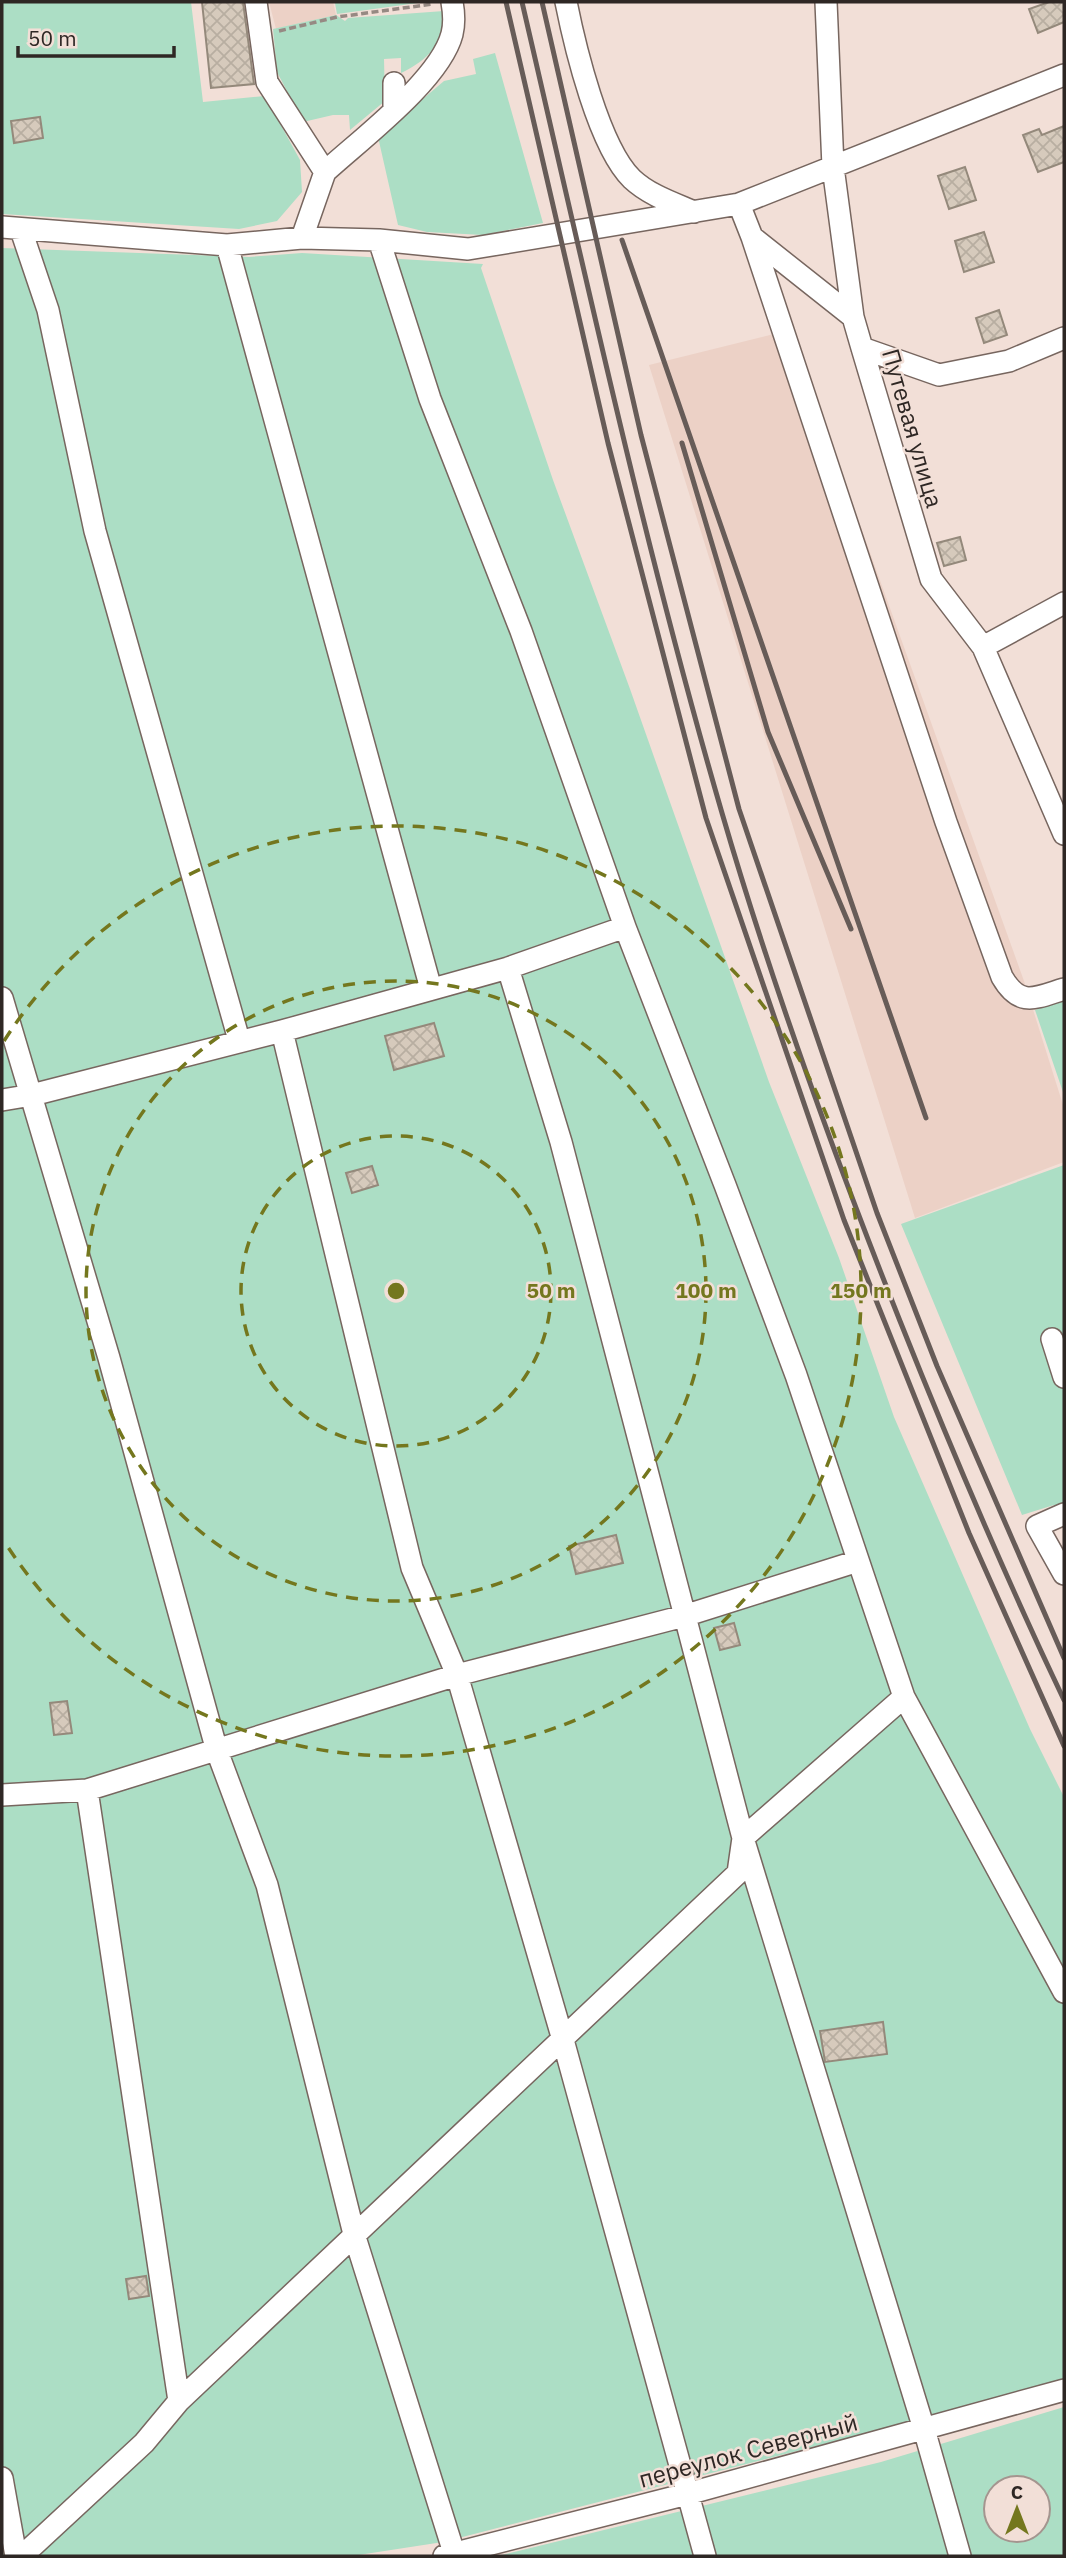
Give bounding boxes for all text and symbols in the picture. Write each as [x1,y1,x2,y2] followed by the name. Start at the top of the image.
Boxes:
[18,14,173,58] scale bar
[28,24,77,52] text: 50 m
[875,345,951,511] street label: Путевая улица
[527,1276,575,1304] text: 50 m
[675,1276,737,1304] text: 100 m
[830,1276,892,1304] text: 150 m
[384,1279,408,1303] centre of rings
[635,2405,861,2495] street label: переулок Северный
[982,2474,1052,2544] north arrow
[1011,2480,1023,2504] text: С

